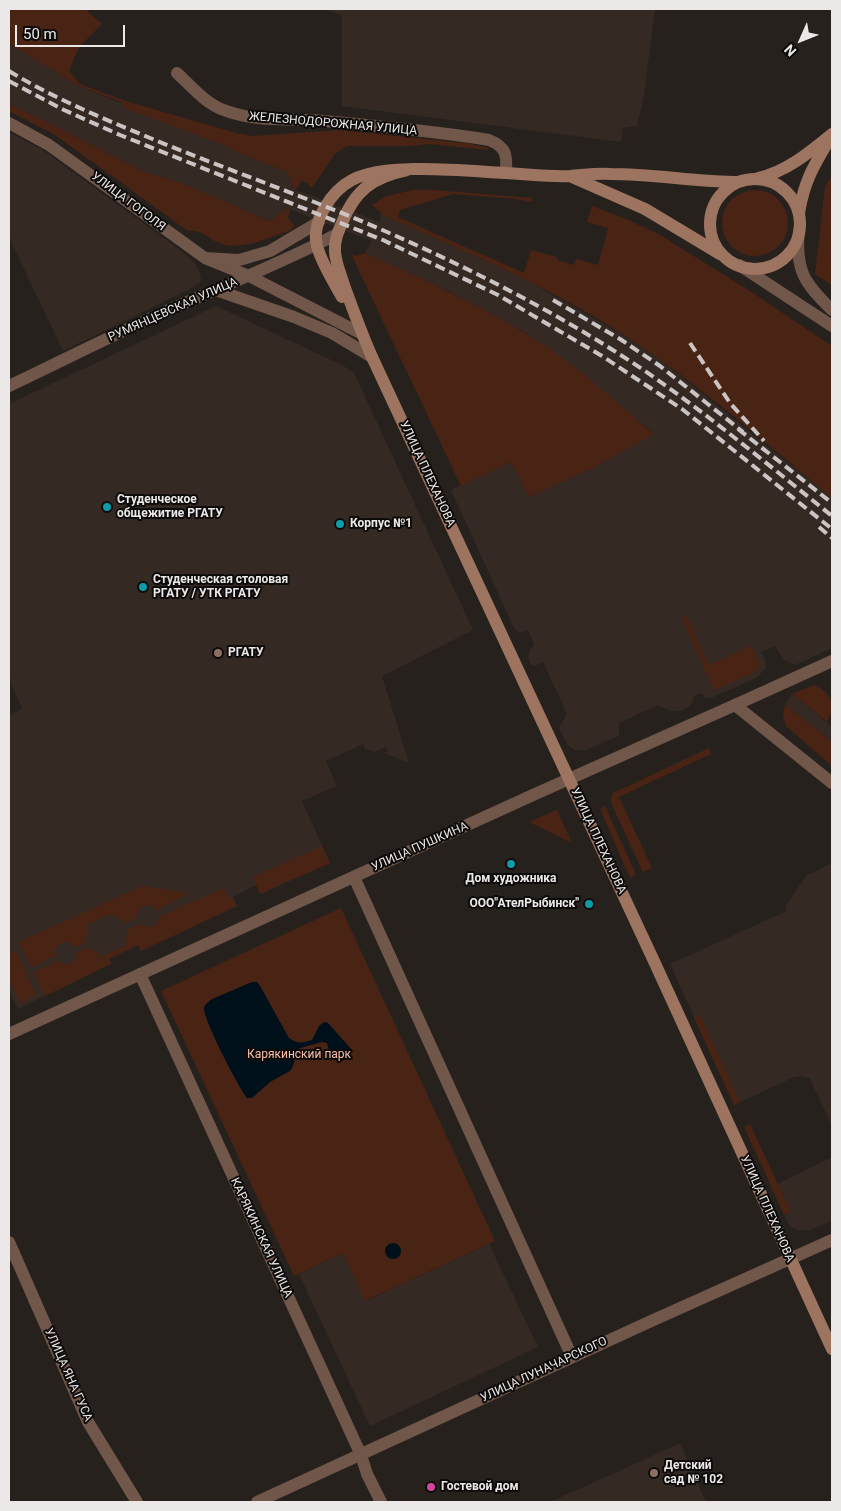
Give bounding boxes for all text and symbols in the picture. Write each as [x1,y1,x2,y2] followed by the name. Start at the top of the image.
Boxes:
[18,15,128,47] scale bar
[776,15,826,65] north arrow
[23,25,57,43] text: 50 m
[781,41,799,60] text: N
[248,109,418,139] street label: ЖЕЛЕЗНОДОРОЖНАЯ УЛИЦА
[88,169,168,235] street label: УЛИЦА ГОГОЛЯ
[106,275,240,345] street label: РУМЯНЦЕВСКАЯ УЛИЦА
[396,419,458,529] street label: УЛИЦА ПЛЕХАНОВА
[117,493,223,521] place label: Студенческое общежитие РГАТУ
[101,501,113,513] marker: Студенческое общежитие РГАТУ
[350,517,412,531] place label: Корпус №1
[334,518,346,530] marker: Корпус №1
[153,573,288,601] place label: Студенческая столовая РГАТУ / УТК РГАТУ
[137,581,149,593] marker: Студенческая столовая РГАТУ / УТК РГАТУ
[228,646,264,660] place label: РГАТУ
[212,647,224,659] marker: РГАТУ
[567,786,629,896] street label: УЛИЦА ПЛЕХАНОВА
[370,819,470,875] street label: УЛИЦА ПУШКИНА
[505,858,517,870] marker: Дом художника
[466,872,556,886] place label: Дом художника
[469,897,579,911] place label: ООО"АтелРыбинск"
[583,898,595,910] marker: ООО"АтелРыбинск"
[247,1048,351,1062] park label: Карякинский парк
[737,1153,797,1265] street label: УЛИЦА ПЛЕХАНОВА
[227,1176,295,1300] street label: КАРЯКИНСКАЯ УЛИЦА
[41,1326,95,1424] street label: УЛИЦА ЯНА ГУСА
[478,1334,610,1406] street label: УЛИЦА ЛУНАЧАРСКОГО
[664,1459,723,1487] place label: Детский сад № 102
[648,1467,660,1479] marker: Детский сад № 102
[441,1480,519,1494] place label: Гостевой дом
[425,1481,437,1493] marker: Гостевой дом

